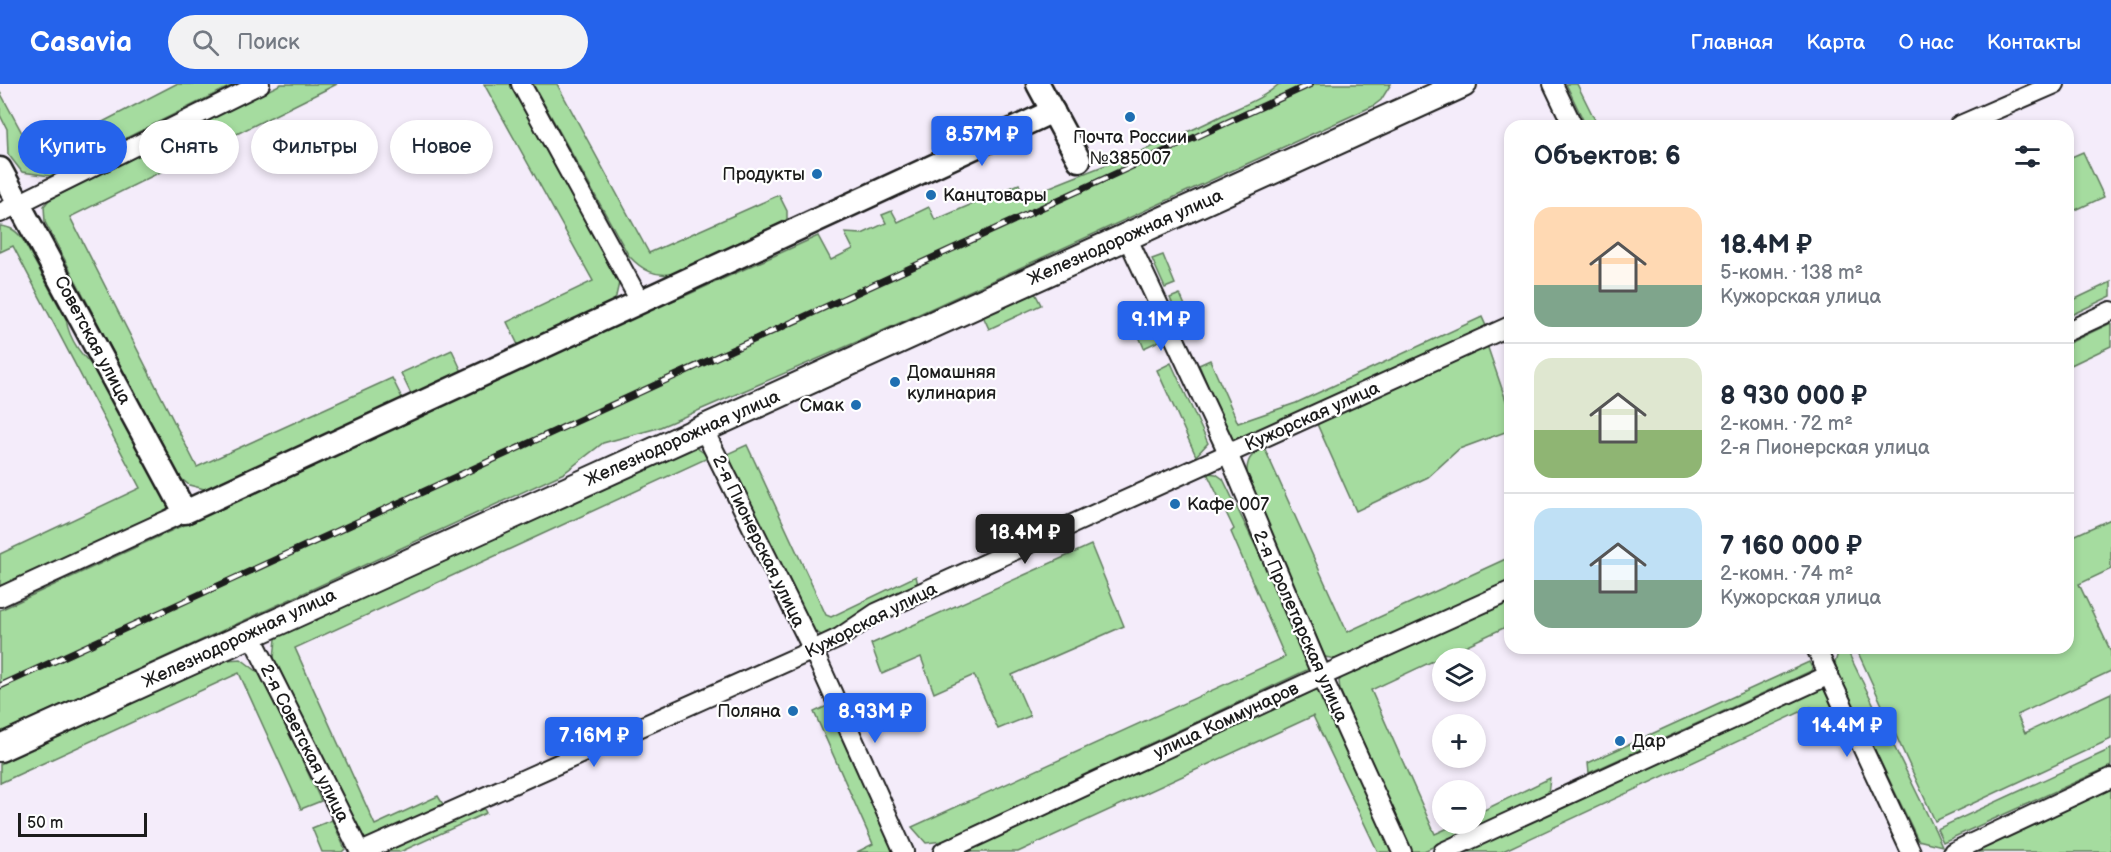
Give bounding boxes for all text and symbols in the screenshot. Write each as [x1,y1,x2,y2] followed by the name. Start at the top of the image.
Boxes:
[168,15,588,69] search box
[30,26,132,59] text: Casavia
[189,26,222,59] icon: search
[237,29,300,56] text: Поиск
[1690,30,1773,55] text: Главная
[1806,30,1865,55] text: Карта
[1898,30,1954,55] text: О нас
[1987,30,2081,55] text: Контакты
[1123,110,1137,124] marker: Почта России №385007
[927,116,1037,167] pin: 8.57M ₽
[18,120,127,174] chip: Купить
[139,120,239,174] chip: Снять
[251,120,378,174] chip: Фильтры
[390,120,493,174] chip: Новое
[945,123,1019,147] text: 8.57M ₽
[1073,127,1187,169] place label: Почта России №385007
[2011,140,2044,173] icon: filters
[1534,141,1681,172] text: Объектов: 6
[722,164,805,185] place label: Продукты
[810,167,824,181] marker: Продукты
[943,185,1047,206] place label: Канцтовары
[1024,185,1226,290] street label: Железнодорожная улица
[924,188,938,202] marker: Канцтовары
[1720,230,1812,261] text: 18.4M ₽
[1582,231,1654,303] icon: home
[1720,261,1863,285] text: 5-комн. · 138 m²
[50,272,135,408] street label: Советская улица
[1720,285,1881,309] text: Кужорская улица
[1112,301,1210,352] pin: 9.1M ₽
[1132,308,1190,332] text: 9.1M ₽
[907,362,996,404] place label: Домашняя кулинария
[888,375,902,389] marker: Домашняя кулинария
[1242,377,1383,456] street label: Кужорская улица
[1720,381,1867,412] text: 8 930 000 ₽
[1582,382,1654,454] icon: home
[581,386,783,491] street label: Железнодорожная улица
[800,395,844,416] place label: Смак
[849,398,863,412] marker: Смак
[1720,412,1853,436] text: 2-комн. · 72 m²
[1720,436,1930,460] text: 2-я Пионерская улица
[708,452,810,631] street label: 2-я Пионерская улица
[1187,494,1269,515] place label: Кафе 007
[1168,497,1182,511] marker: Кафе 007
[970,514,1080,565] pin: 18.4M ₽
[990,521,1060,545] text: 18.4M ₽
[1249,527,1352,726] street label: 2-я Пролетарская улица
[1720,531,1862,562] text: 7 160 000 ₽
[1582,532,1654,604] icon: home
[1720,562,1853,586] text: 2-комн. · 74 m²
[802,578,941,663] street label: Кужорская улица
[139,584,340,693] street label: Железнодорожная улица
[1720,586,1881,610] text: Кужорская улица
[1432,648,1486,834] map controls
[1432,648,1486,702] button: layers
[256,661,354,826] street label: 2-я Советская улица
[1150,677,1303,763] street label: улица Коммунаров
[820,693,930,744] pin: 8.93M ₽
[838,700,912,724] text: 8.93M ₽
[717,701,781,722] place label: Поляна
[786,704,800,718] marker: Поляна
[1792,707,1902,758] pin: 14.4M ₽
[1432,714,1486,768] button: +
[1812,714,1882,738] text: 14.4M ₽
[539,717,649,768] pin: 7.16M ₽
[559,724,629,748] text: 7.16M ₽
[1632,731,1666,752] place label: Дар
[1613,734,1627,748] marker: Дар
[1432,780,1486,834] button: −
[18,810,147,838] scale bar
[27,814,63,833] text: 50 m

